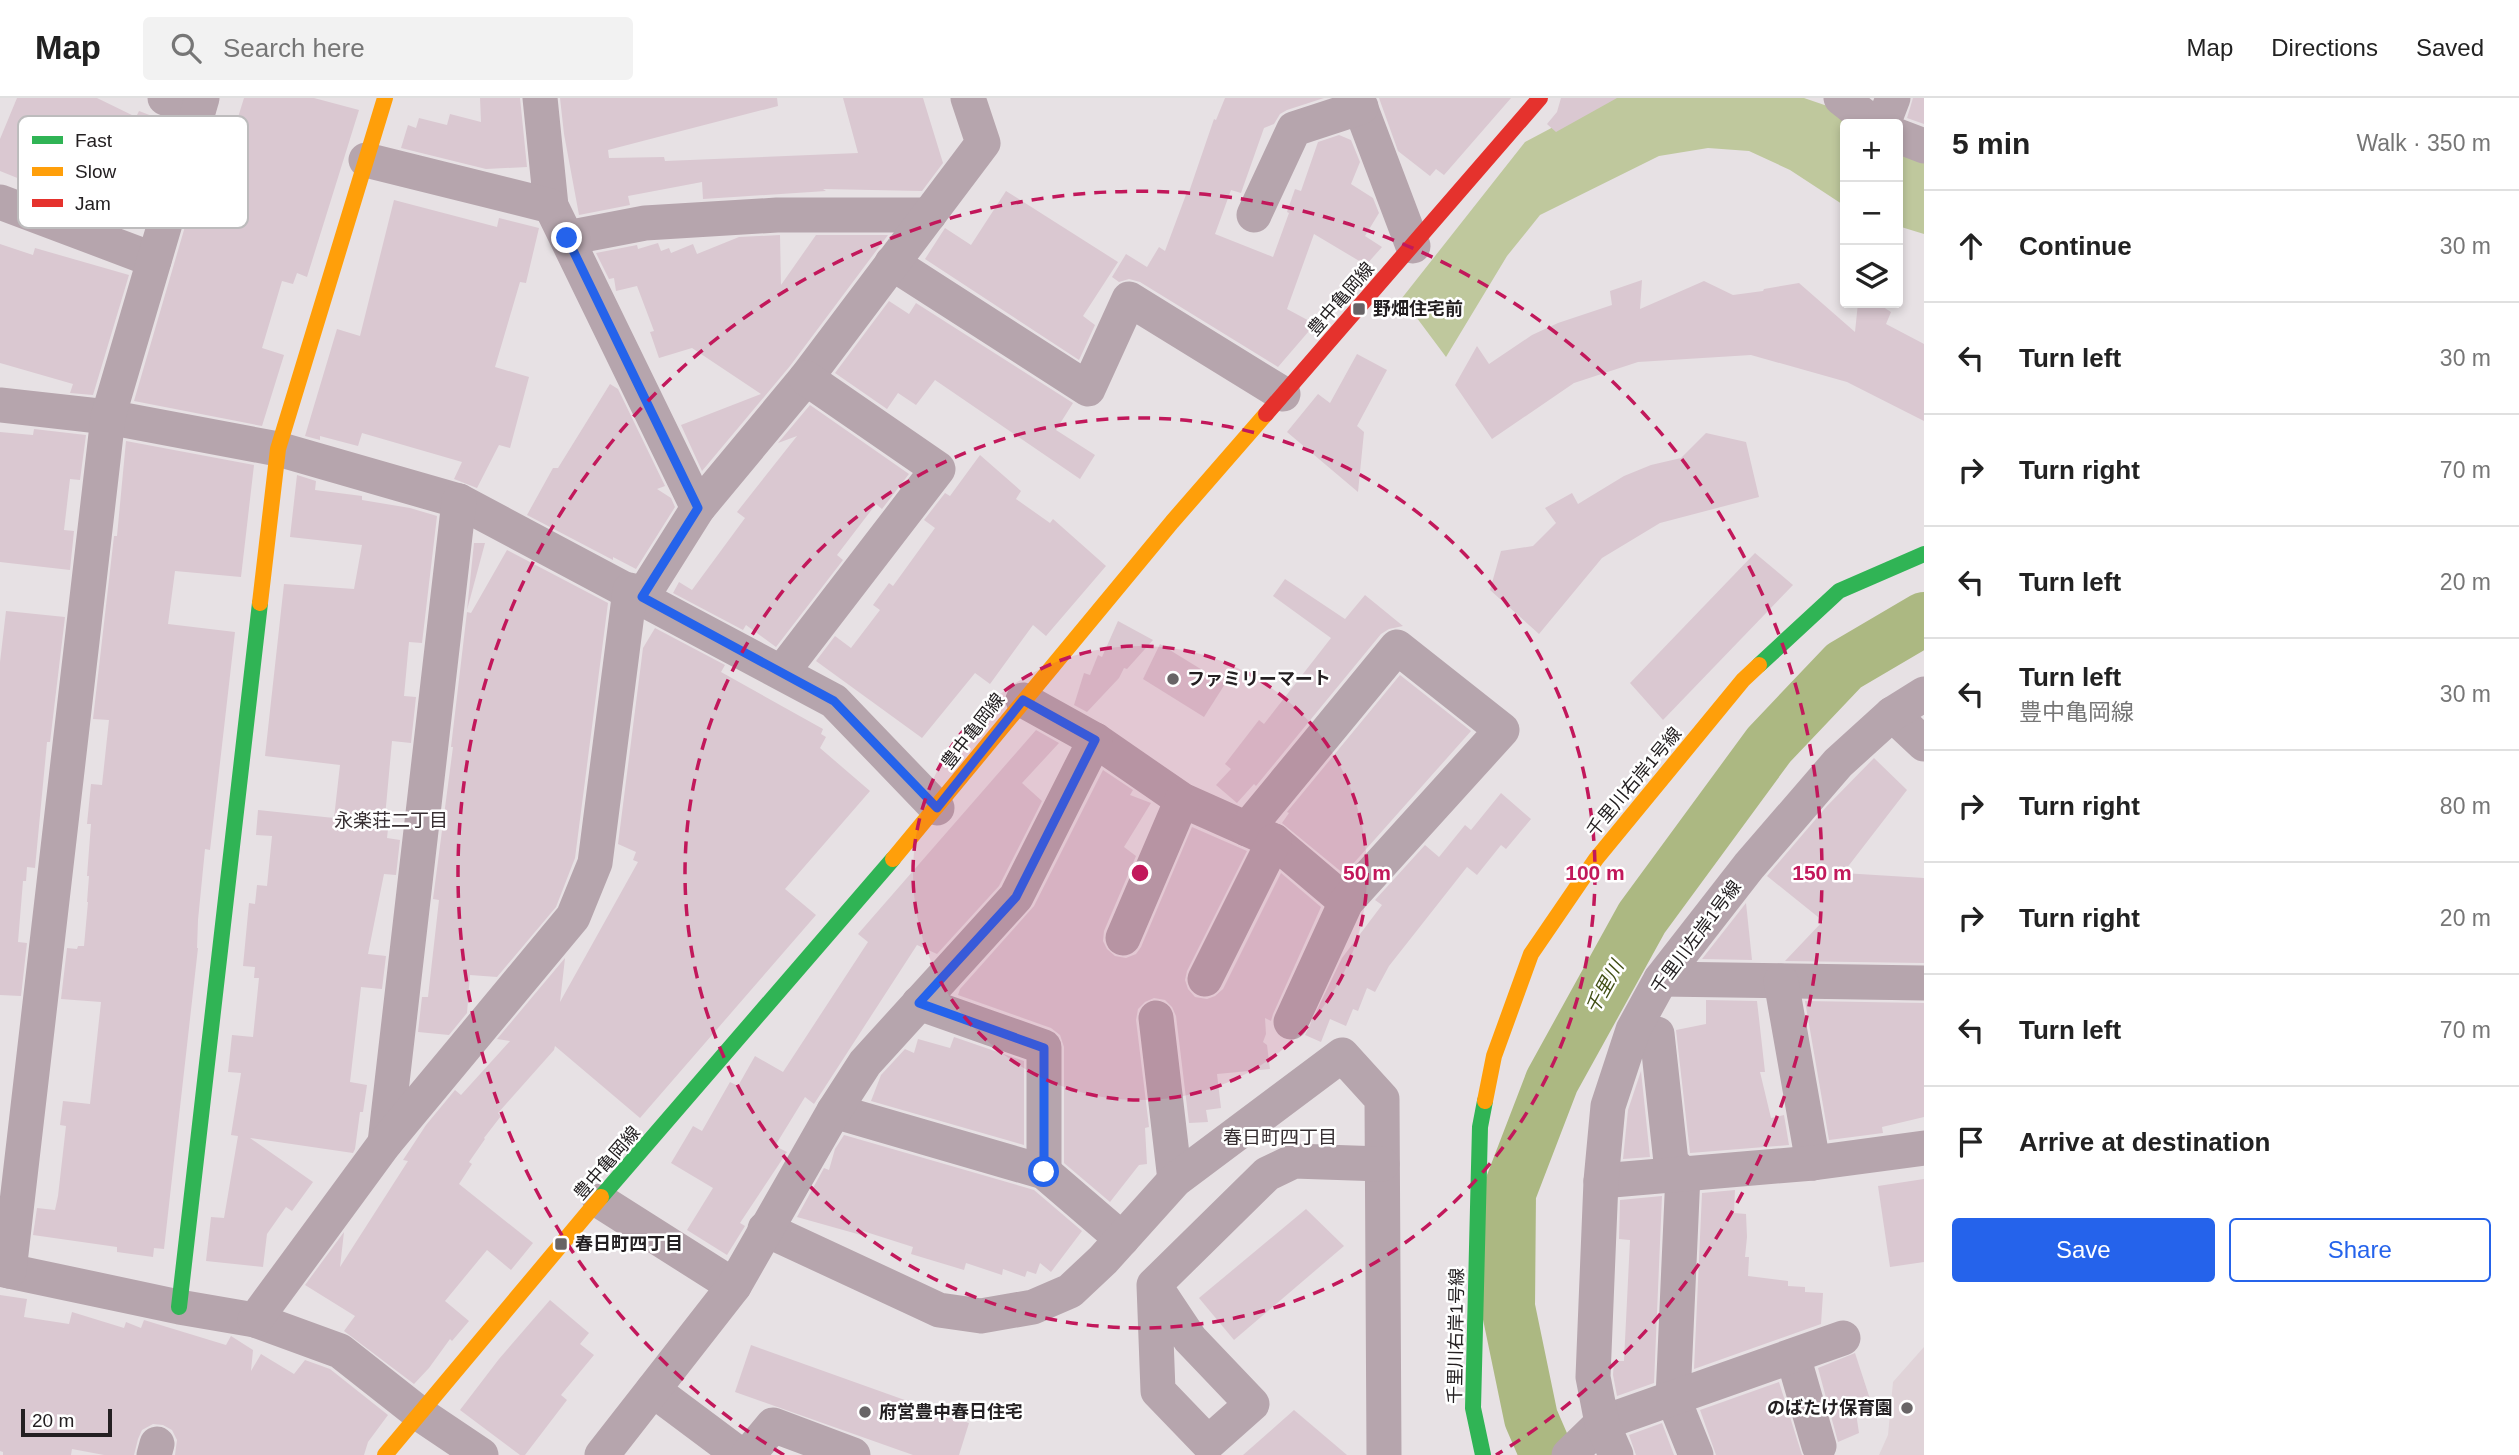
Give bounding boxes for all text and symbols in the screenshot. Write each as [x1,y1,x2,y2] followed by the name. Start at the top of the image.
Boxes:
[143,17,633,80] search box
[35,29,101,66] text: Map
[167,29,205,67] icon: search
[223,33,365,63] text: Search here
[2187,34,2233,61] text: Map
[2271,34,2378,61] text: Directions
[2416,34,2484,61] text: Saved
[18,116,248,228] legend
[1840,119,1903,308] map controls
[1840,119,1903,182] button: +
[1952,127,2030,160] text: 5 min
[75,130,113,151] text: Fast
[2356,130,2491,156] text: Walk · 350 m
[75,161,116,182] text: Slow
[1840,182,1903,245] button: −
[75,193,111,214] text: Jam
[551,222,582,253] route end
[1952,227,1990,265] icon: ahead
[2019,231,2132,261] text: Continue
[2440,233,2491,259] text: 30 m
[1840,245,1903,308] button: layers
[1304,258,1378,340] street label: 豊中亀岡線
[1373,299,1463,319] place label: 野畑住宅前
[1351,301,1367,317] marker: 野畑住宅前
[1952,339,1990,377] icon: left
[2019,343,2121,373] text: Turn left
[2440,345,2491,371] text: 30 m
[1952,451,1990,489] icon: right
[2019,455,2140,485] text: Turn right
[2440,457,2491,483] text: 70 m
[1952,563,1990,601] icon: left
[2019,567,2121,597] text: Turn left
[2440,569,2491,595] text: 20 m
[2019,662,2121,692] text: Turn left
[1187,669,1331,689] place label: ファミリーマート
[1165,671,1181,687] marker: ファミリーマート
[1952,675,1990,713] icon: left
[2440,681,2491,707] text: 30 m
[937,689,1009,773] street label: 豊中亀岡線
[2019,699,2134,725] text: 豊中亀岡線
[1583,723,1685,841] street label: 千里川右岸1号線
[1952,787,1990,825] icon: right
[2019,791,2140,821] text: Turn right
[2440,793,2491,819] text: 80 m
[334,810,448,831] district label: 永楽荘二丁目
[1128,861,1152,885] centre of rings
[1343,861,1391,884] text: 50 m
[1565,861,1625,884] text: 100 m
[1792,861,1852,884] text: 150 m
[1647,877,1745,997] street label: 千里川左岸1号線
[1952,899,1990,937] icon: right
[2019,903,2140,933] text: Turn right
[2440,905,2491,931] text: 20 m
[1581,955,1628,1017] water label: 千里川
[1952,1011,1990,1049] icon: left
[2019,1015,2121,1045] text: Turn left
[2440,1017,2491,1043] text: 70 m
[570,1122,644,1204] street label: 豊中亀岡線
[1952,1123,1990,1161] icon: arrive
[1223,1127,1337,1148] district label: 春日町四丁目
[2019,1127,2270,1157] text: Arrive at destination
[1028,1156,1059,1187] route start
[1952,1218,2215,1282] button: Save
[2229,1218,2491,1282] button: Share
[575,1234,683,1254] place label: 春日町四丁目
[553,1236,569,1252] marker: 春日町四丁目
[1445,1268,1467,1404] street label: 千里川右岸1号線
[1767,1398,1893,1418] place label: のばたけ保育園
[1899,1400,1915,1416] marker: のばたけ保育園
[879,1402,1023,1422] place label: 府営豊中春日住宅
[857,1404,873,1420] marker: 府営豊中春日住宅
[21,1406,112,1438] scale bar
[32,1410,74,1431] text: 20 m

